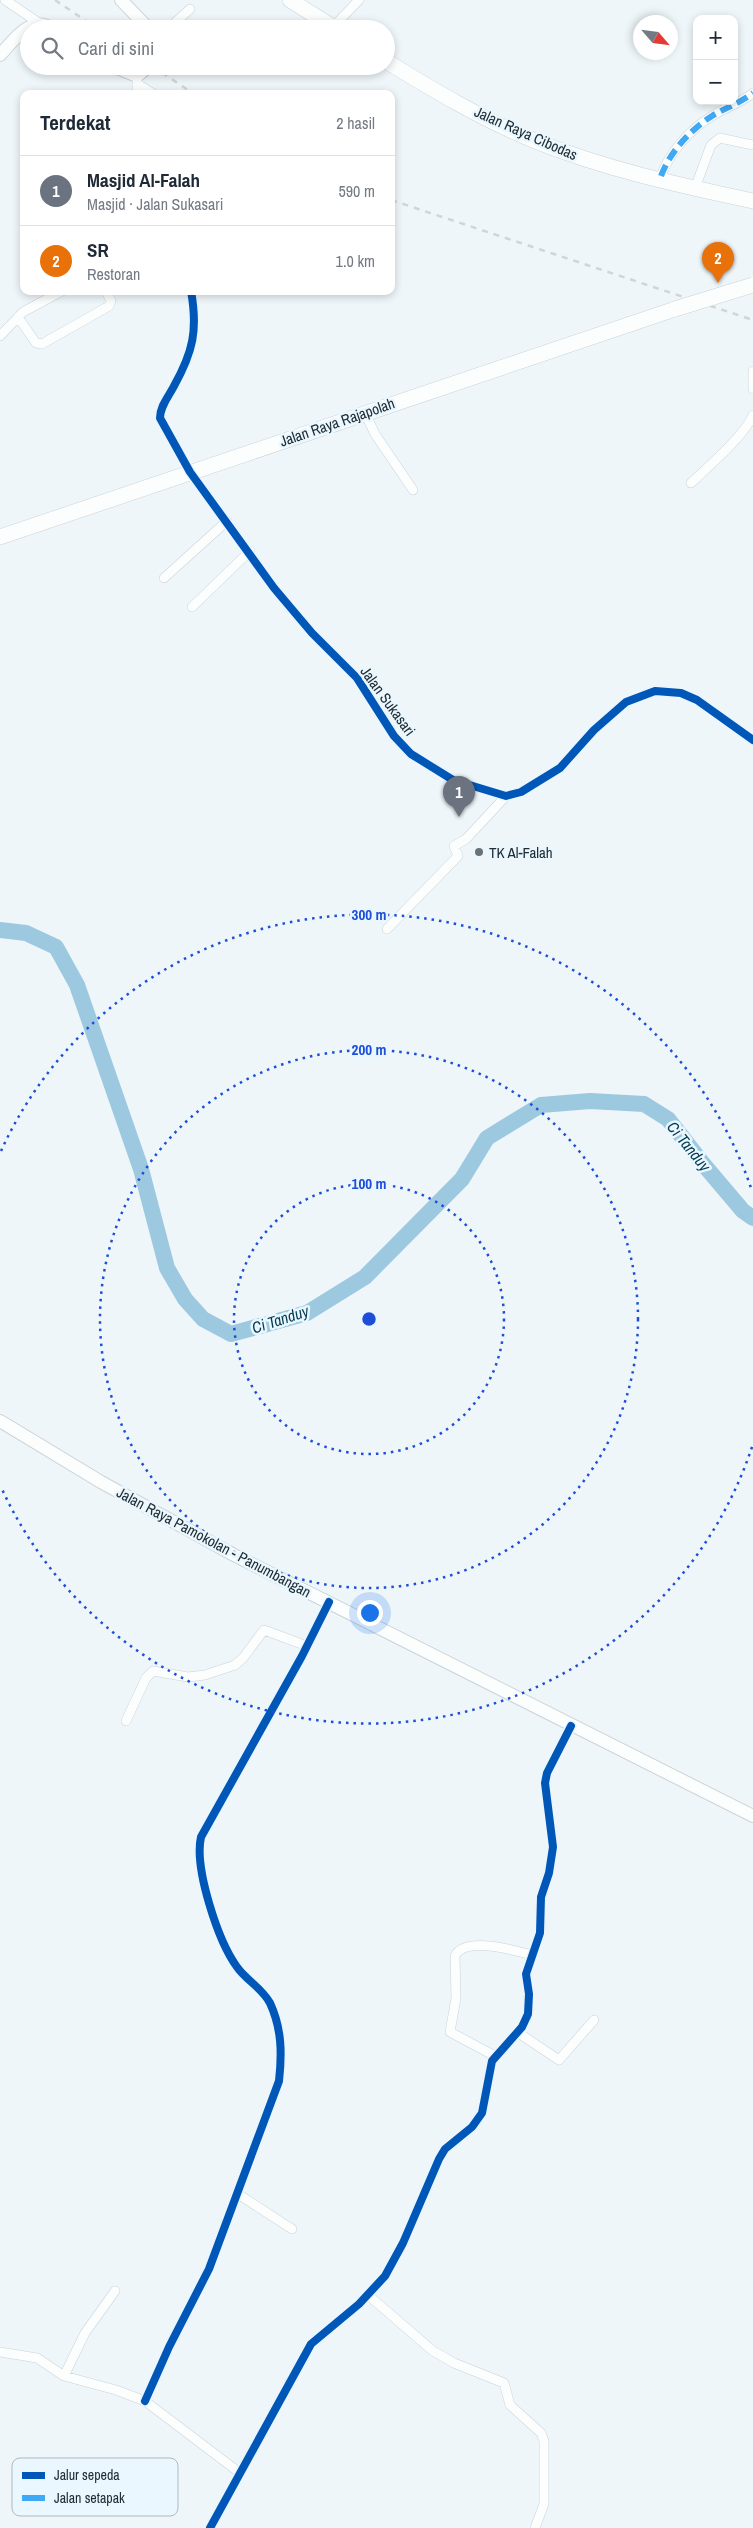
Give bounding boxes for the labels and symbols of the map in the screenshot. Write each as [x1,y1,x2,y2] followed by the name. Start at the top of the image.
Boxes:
[633,15,678,60] north arrow
[471,101,581,165] street label: Jalan Raya Cibodas
[702,242,734,283] pin: 2
[277,392,397,452] street label: Jalan Raya Rajapolah
[356,662,420,740] street label: Jalan Sukasari
[443,776,475,817] pin: 1
[489,842,553,863] place label: TK Al-Falah
[473,846,485,858] marker: TK Al-Falah
[352,904,386,925] text: 300 m
[352,1039,386,1060] text: 200 m
[662,1116,717,1177] water label: Ci Tanduy
[352,1173,386,1194] text: 100 m
[249,1299,313,1338] water label: Ci Tanduy
[360,1310,378,1328] centre of rings
[113,1482,315,1602] street label: Jalan Raya Pamokolan - Panumbangan
[357,1600,383,1626] your location
[12,2458,178,2516] legend
[54,2466,120,2484] text: Jalur sepeda
[54,2489,125,2507] text: Jalan setapak

